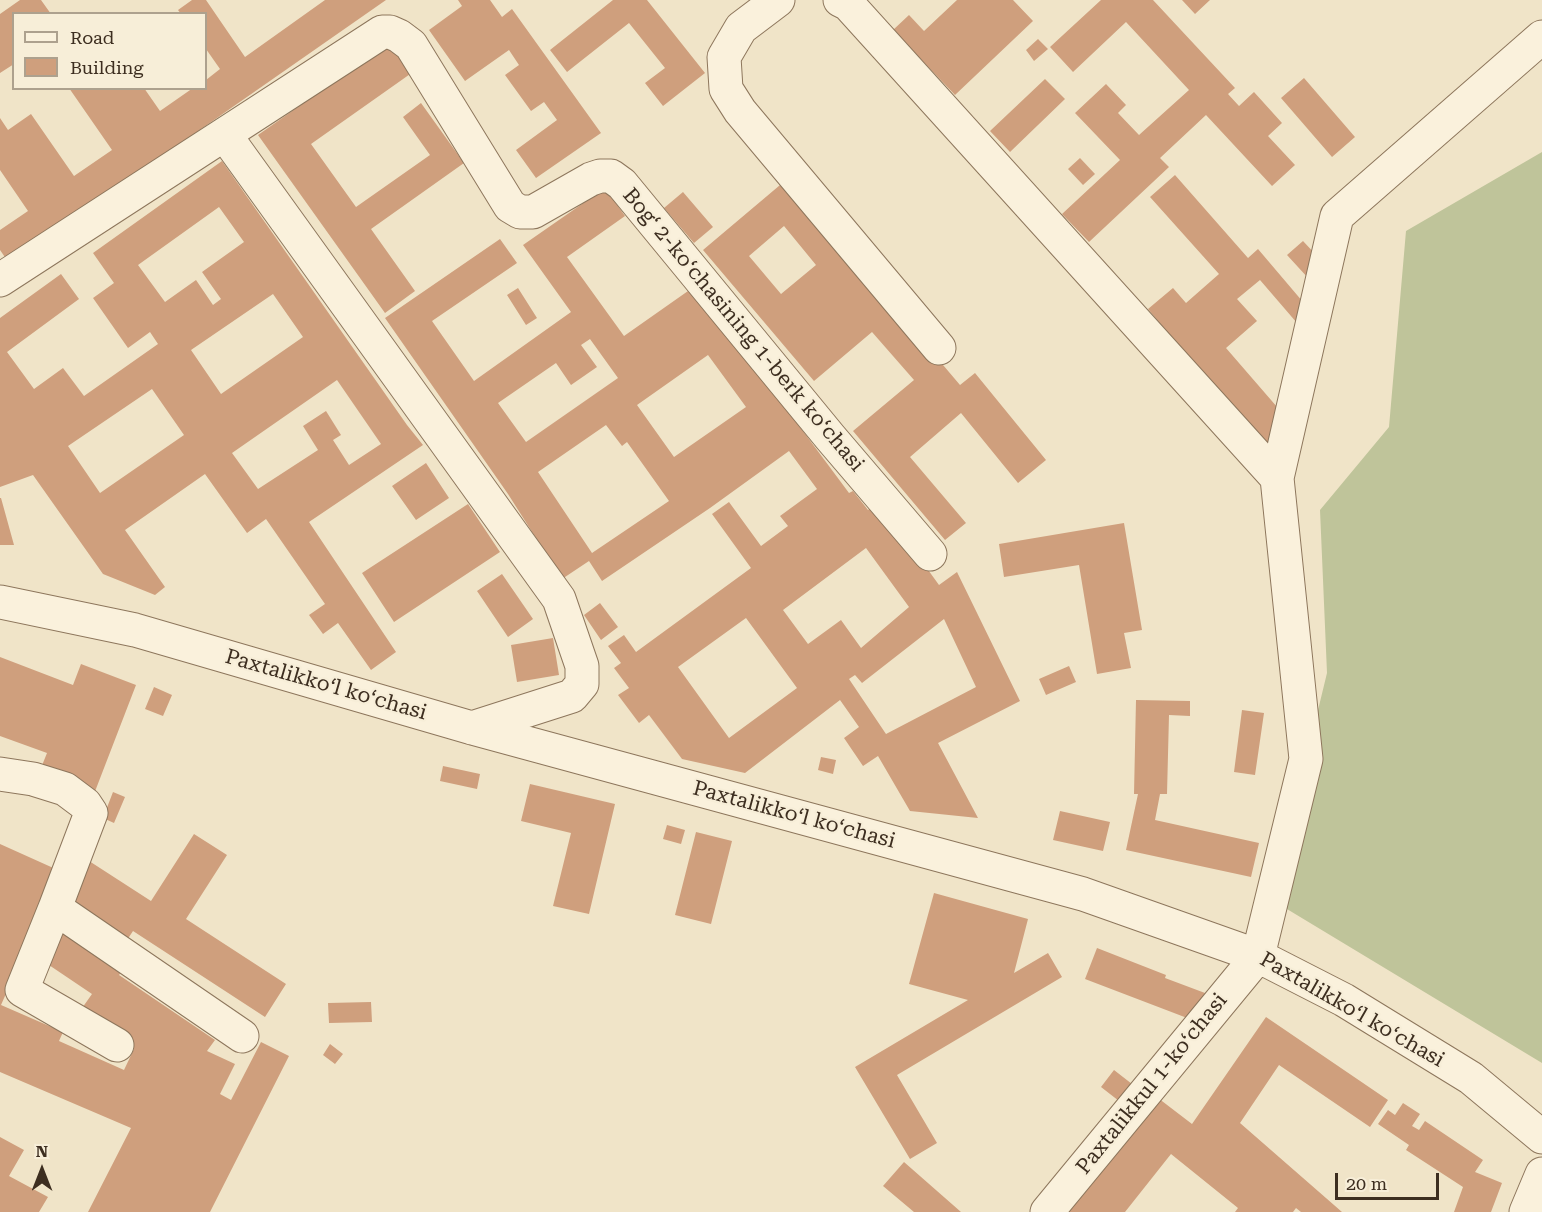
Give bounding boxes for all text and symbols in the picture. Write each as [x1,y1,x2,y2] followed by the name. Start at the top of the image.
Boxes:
[12,12,207,90] legend
[70,27,114,48] text: Road
[70,57,144,78] text: Building
[617,183,869,477] street label: Bogʻ 2-koʻchasining 1-berk koʻchasi
[222,644,430,726] street label: Paxtalikkoʻl koʻchasi
[690,776,898,854] street label: Paxtalikkoʻl koʻchasi
[1255,947,1449,1073] street label: Paxtalikkoʻl koʻchasi
[1071,989,1233,1179] street label: Paxtalikkul 1-koʻchasi
[12,1140,72,1200] north arrow
[36,1142,48,1161] text: N
[1338,1161,1442,1199] scale bar
[1346,1173,1387,1194] text: 20 m

